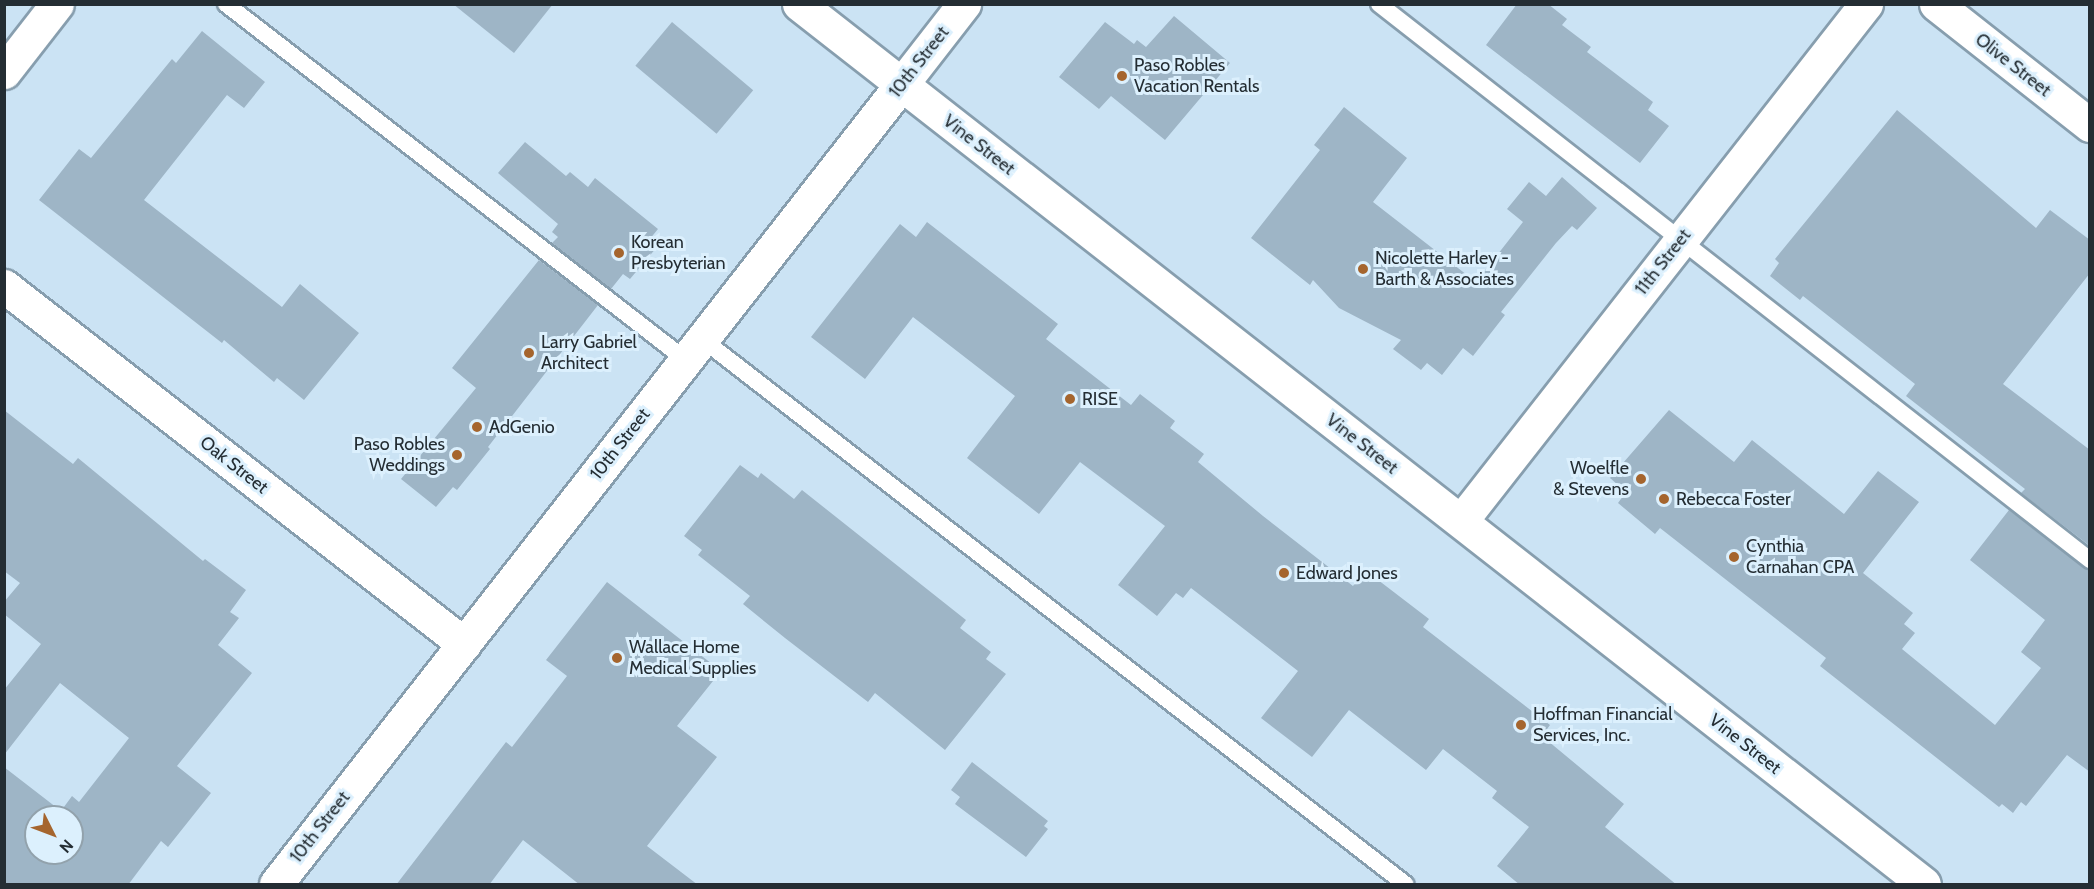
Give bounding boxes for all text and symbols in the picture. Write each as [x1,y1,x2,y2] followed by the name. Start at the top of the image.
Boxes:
[884,22,954,102] street label: 10th Street
[1971,29,2055,101] street label: Olive Street
[1134,55,1259,98] place label: Paso Robles Vacation Rentals
[1115,69,1129,83] marker: Paso Robles Vacation Rentals
[939,110,1019,180] street label: Vine Street
[1631,225,1695,299] street label: 11th Street
[631,232,726,274] place label: Korean Presbyterian
[612,246,626,260] marker: Korean Presbyterian
[1375,248,1514,290] place label: Nicolette Harley - Barth & Associates
[1356,262,1370,276] marker: Nicolette Harley - Barth & Associates
[541,332,637,374] place label: Larry Gabriel Architect
[522,346,536,360] marker: Larry Gabriel Architect
[1082,388,1118,410] place label: RISE
[1063,392,1077,406] marker: RISE
[585,404,655,484] street label: 10th Street
[1322,409,1402,479] street label: Vine Street
[489,416,555,438] place label: AdGenio
[470,420,484,434] marker: AdGenio
[196,432,272,498] street label: Oak Street
[354,434,445,476] place label: Paso Robles Weddings
[450,448,464,462] marker: Paso Robles Weddings
[1553,458,1629,500] place label: Woelfle & Stevens
[1634,472,1648,486] marker: Woelfle & Stevens
[1676,488,1791,510] place label: Rebecca Foster
[1657,492,1671,506] marker: Rebecca Foster
[1746,536,1854,578] place label: Cynthia Carnahan CPA
[1727,550,1741,564] marker: Cynthia Carnahan CPA
[1296,562,1398,584] place label: Edward Jones
[1277,566,1291,580] marker: Edward Jones
[629,637,756,680] place label: Wallace Home Medical Supplies
[610,651,624,665] marker: Wallace Home Medical Supplies
[1533,704,1672,746] place label: Hoffman Financial Services, Inc.
[1705,709,1785,779] street label: Vine Street
[1514,718,1528,732] marker: Hoffman Financial Services, Inc.
[285,787,355,867] street label: 10th Street
[24,805,84,865] north arrow
[55,835,77,857] text: N

